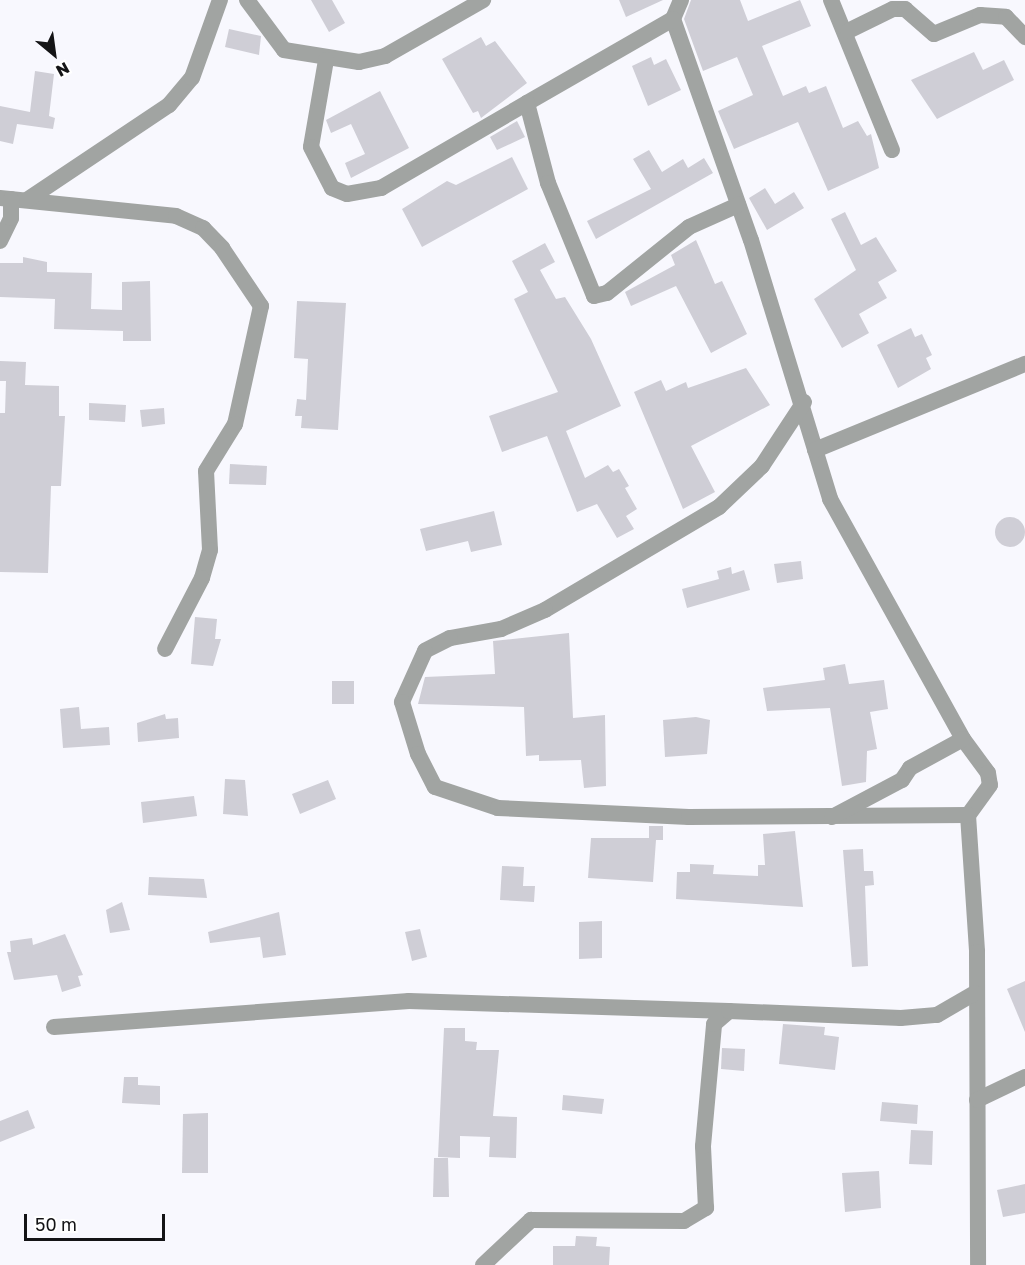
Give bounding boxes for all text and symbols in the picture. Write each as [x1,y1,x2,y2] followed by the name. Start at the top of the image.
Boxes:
[24,24,84,84] north arrow
[53,58,73,81] text: N
[27,1202,168,1240] scale bar
[35,1213,77,1235] text: 50 m

